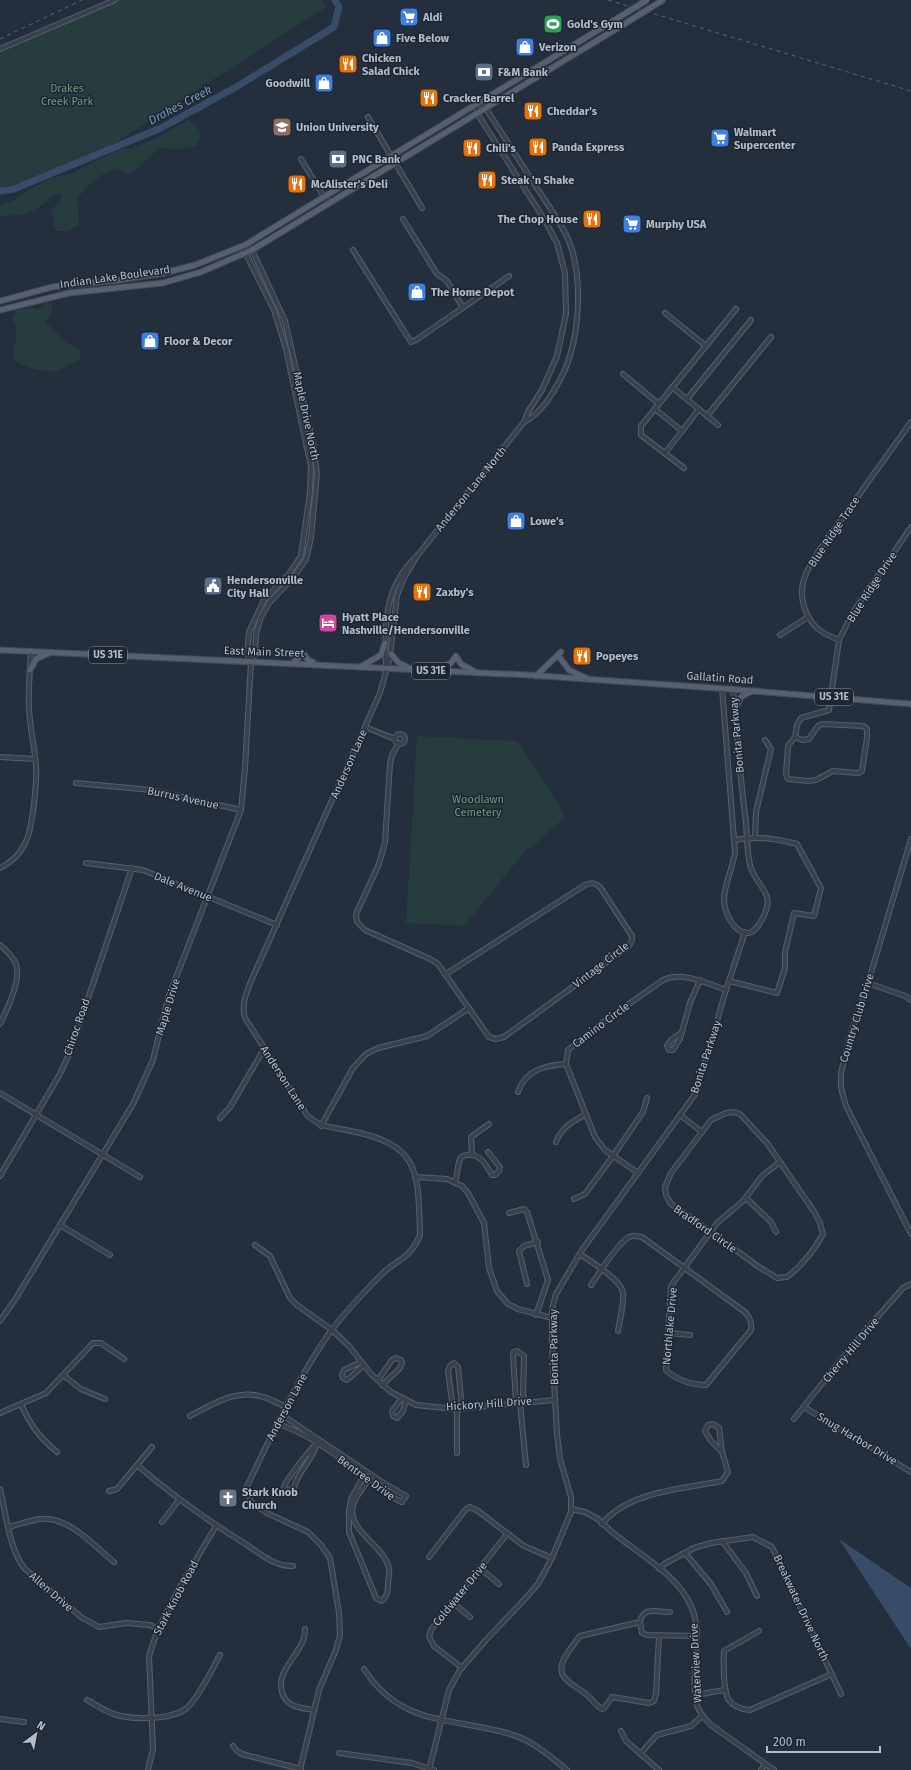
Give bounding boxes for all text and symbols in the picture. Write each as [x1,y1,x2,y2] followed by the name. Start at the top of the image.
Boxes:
[398,6,420,28] supermarket icon: Aldi
[422,11,442,24] place label: Aldi
[542,13,564,35] sports icon: Gold's Gym
[567,18,623,31] place label: Gold's Gym
[371,27,393,49] shop icon: Five Below
[396,32,450,45] place label: Five Below
[514,36,536,58] shop icon: Verizon
[538,41,576,54] place label: Verizon
[362,52,421,78] place label: Chicken Salad Chick
[337,53,359,75] restaurant icon: Chicken Salad Chick
[473,61,495,83] bank icon: F&M Bank
[498,66,549,79] place label: F&M Bank
[313,72,335,94] shop icon: Goodwill
[266,77,311,90] place label: Goodwill
[41,82,93,108] park label: Drakes Creek Park
[146,82,214,128] water label: Drakes Creek
[418,87,440,109] restaurant icon: Cracker Barrel
[443,92,515,105] place label: Cracker Barrel
[522,100,544,122] restaurant icon: Cheddar's
[547,105,598,118] place label: Cheddar's
[271,116,293,138] school or university icon: Union University
[296,121,379,134] place label: Union University
[734,126,796,152] place label: Walmart Supercenter
[709,127,731,149] supermarket icon: Walmart Supercenter
[527,136,549,158] restaurant icon: Panda Express
[461,137,483,159] restaurant icon: Chili's
[552,141,625,154] place label: Panda Express
[486,142,517,155] place label: Chili's
[327,148,349,170] bank icon: PNC Bank
[352,153,401,166] place label: PNC Bank
[476,169,498,191] restaurant icon: Steak 'n Shake
[286,173,308,195] restaurant icon: McAlister's Deli
[501,174,574,187] place label: Steak 'n Shake
[311,178,388,191] place label: McAlister's Deli
[581,208,603,230] restaurant icon: The Chop House
[497,213,578,226] place label: The Chop House
[621,213,643,235] supermarket icon: Murphy USA
[646,218,707,231] place label: Murphy USA
[59,263,171,291] street label: Indian Lake Boulevard
[406,281,428,303] shop icon: The Home Depot
[431,286,515,299] place label: The Home Depot
[139,330,161,352] shop icon: Floor & Decor
[164,335,233,348] place label: Floor & Decor
[290,370,322,462] street label: Maple Drive North
[433,444,509,534] street label: Anderson Lane North
[806,494,862,570] street label: Blue Ridge Trace
[505,510,527,532] shop icon: Lowe's
[530,515,565,528] place label: Lowe's
[844,549,900,625] street label: Blue Ridge Drive
[227,574,303,600] place label: Hendersonville City Hall
[202,575,224,597] public building icon: Hendersonville City Hall
[411,581,433,603] restaurant icon: Zaxby's
[436,586,474,599] place label: Zaxby's
[342,611,470,637] place label: Hyatt Place Nashville/Hendersonville
[317,612,339,634] hotel icon: Hyatt Place Nashville/Hendersonville
[224,644,304,660] street label: East Main Street
[571,645,593,667] restaurant icon: Popeyes
[89,647,127,663] road number: US 31E
[596,650,639,663] place label: Popeyes
[412,663,450,679] road number: US 31E
[686,669,754,687] street label: Gallatin Road
[815,689,853,705] road number: US 31E
[727,696,747,773] street label: Bonita Parkway
[328,727,370,801] street label: Anderson Lane
[146,784,220,812] street label: Burrus Avenue
[452,793,504,819] park label: Woodlawn Cemetery
[152,869,214,905] street label: Dale Avenue
[570,939,632,991] street label: Vintage Circle
[837,972,877,1064] street label: Country Club Drive
[153,977,183,1037] street label: Maple Drive
[61,997,93,1057] street label: Chiroc Road
[570,999,632,1051] street label: Camino Circle
[688,1018,724,1095] street label: Bonita Parkway
[257,1043,309,1113] street label: Anderson Lane
[671,1202,739,1256] street label: Bradford Circle
[660,1287,680,1365] street label: Northlake Drive
[547,1308,561,1385] street label: Bonita Parkway
[820,1315,882,1385] street label: Cherry Hill Drive
[264,1371,310,1443] street label: Anderson Lane
[446,1395,532,1413] street label: Hickory Hill Drive
[815,1410,899,1468] street label: Snug Harbor Drive
[335,1453,397,1503] street label: Bentree Drive
[242,1486,298,1512] place label: Stark Knob Church
[217,1487,239,1509] church icon: Stark Knob Church
[771,1553,831,1663] street label: Breakwater Drive North
[151,1558,201,1638] street label: Stark Knob Road
[430,1559,490,1629] street label: Coldwater Drive
[26,1569,76,1615] street label: Allen Drive
[687,1623,705,1703] street label: Waterview Drive
[16,1714,56,1754] north arrow
[34,1718,48,1733] text: N
[767,1728,880,1754] scale bar
[773,1735,806,1749] text: 200 m

